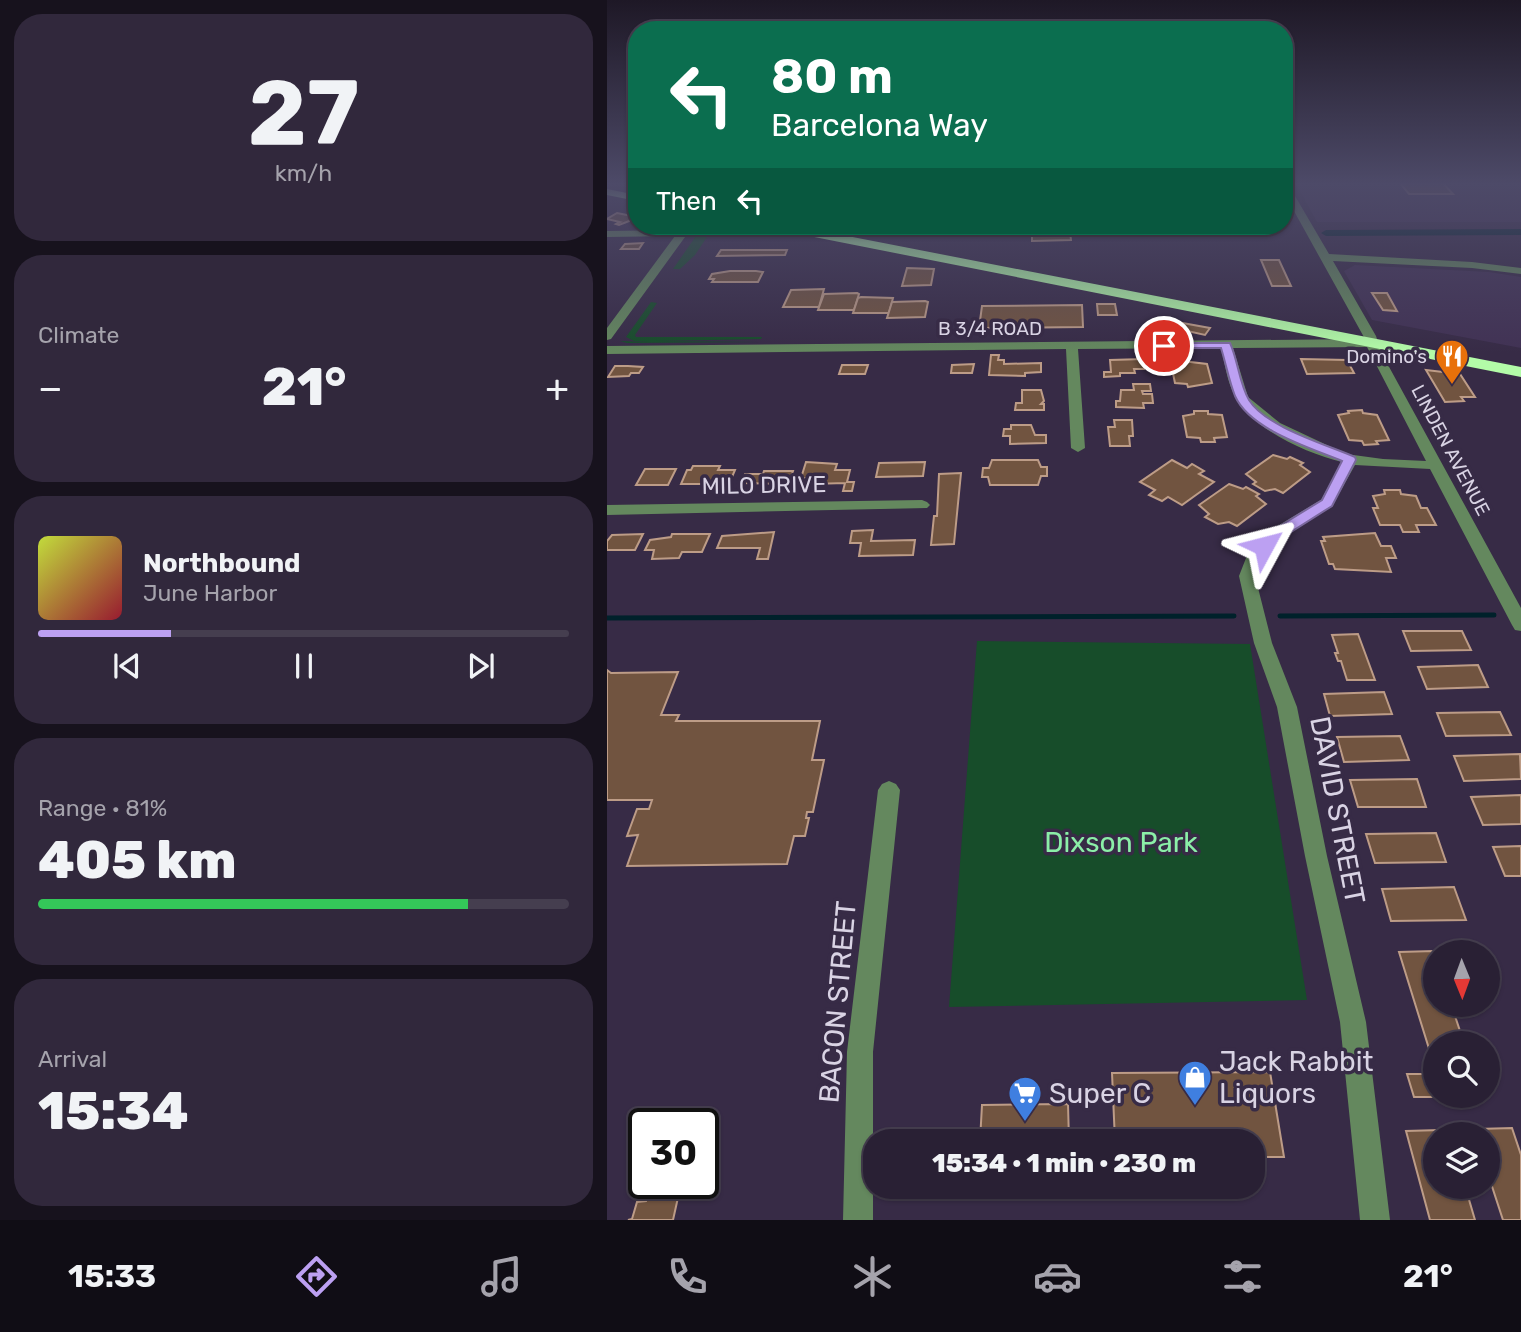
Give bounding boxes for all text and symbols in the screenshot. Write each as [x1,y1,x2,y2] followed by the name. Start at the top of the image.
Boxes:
[771,47,893,105] text: 80 m
[656,49,747,140] icon: left
[248,59,359,167] text: 27
[771,106,988,144] text: Barcelona Way
[275,159,332,187] text: km/h
[731,182,769,220] icon: left
[656,186,717,217] text: Then
[1134,316,1194,376] pin
[938,317,1042,340] street label: B 3/4 ROAD
[38,321,119,349] text: Climate
[1145,327,1183,365] icon: arrive
[1433,337,1471,386] restaurant icon: Domino's
[1346,345,1427,368] place label: Domino's
[262,356,346,418] text: 21°
[38,365,63,411] text: −
[545,365,569,411] text: +
[1406,381,1495,520] street label: LINDEN AVENUE
[701,470,827,500] street label: MILO DRIVE
[1227,509,1301,583] position arrow
[143,548,301,579] text: Northbound
[143,579,277,607] text: June Harbor
[108,647,146,685] icon: previous
[285,647,323,685] icon: pause
[462,647,500,685] icon: next
[1303,714,1372,907] street label: DAVID STREET
[38,794,167,822] text: Range · 81%
[1044,826,1198,859] park label: Dixson Park
[38,829,236,891] text: 405 km
[812,900,863,1104] street label: BACON STREET
[1423,940,1499,1017] north arrow
[1423,940,1500,1199] map controls
[1423,1031,1500,1108] button: search
[38,1045,107,1073] text: Arrival
[1219,1045,1373,1110] place label: Jack Rabbit Liquors
[1176,1058,1214,1107] shop icon: Jack Rabbit Liquors
[1006,1074,1044,1123] supermarket icon: Super C
[1049,1077,1151,1110] place label: Super C
[38,1080,189,1142] text: 15:34
[628,1108,719,1199] speed limit sign: 30
[1423,1122,1500,1199] button: layers
[932,1148,1196,1179] text: 15:34 · 1 min · 230 m
[292,1252,341,1301] icon: directions
[477,1252,526,1301] icon: music
[663,1252,712,1301] icon: phone
[848,1252,897,1301] icon: climate
[1033,1252,1082,1301] icon: car
[1218,1252,1267,1301] icon: filters
[68,1257,156,1295] text: 15:33
[1403,1257,1453,1295] text: 21°

